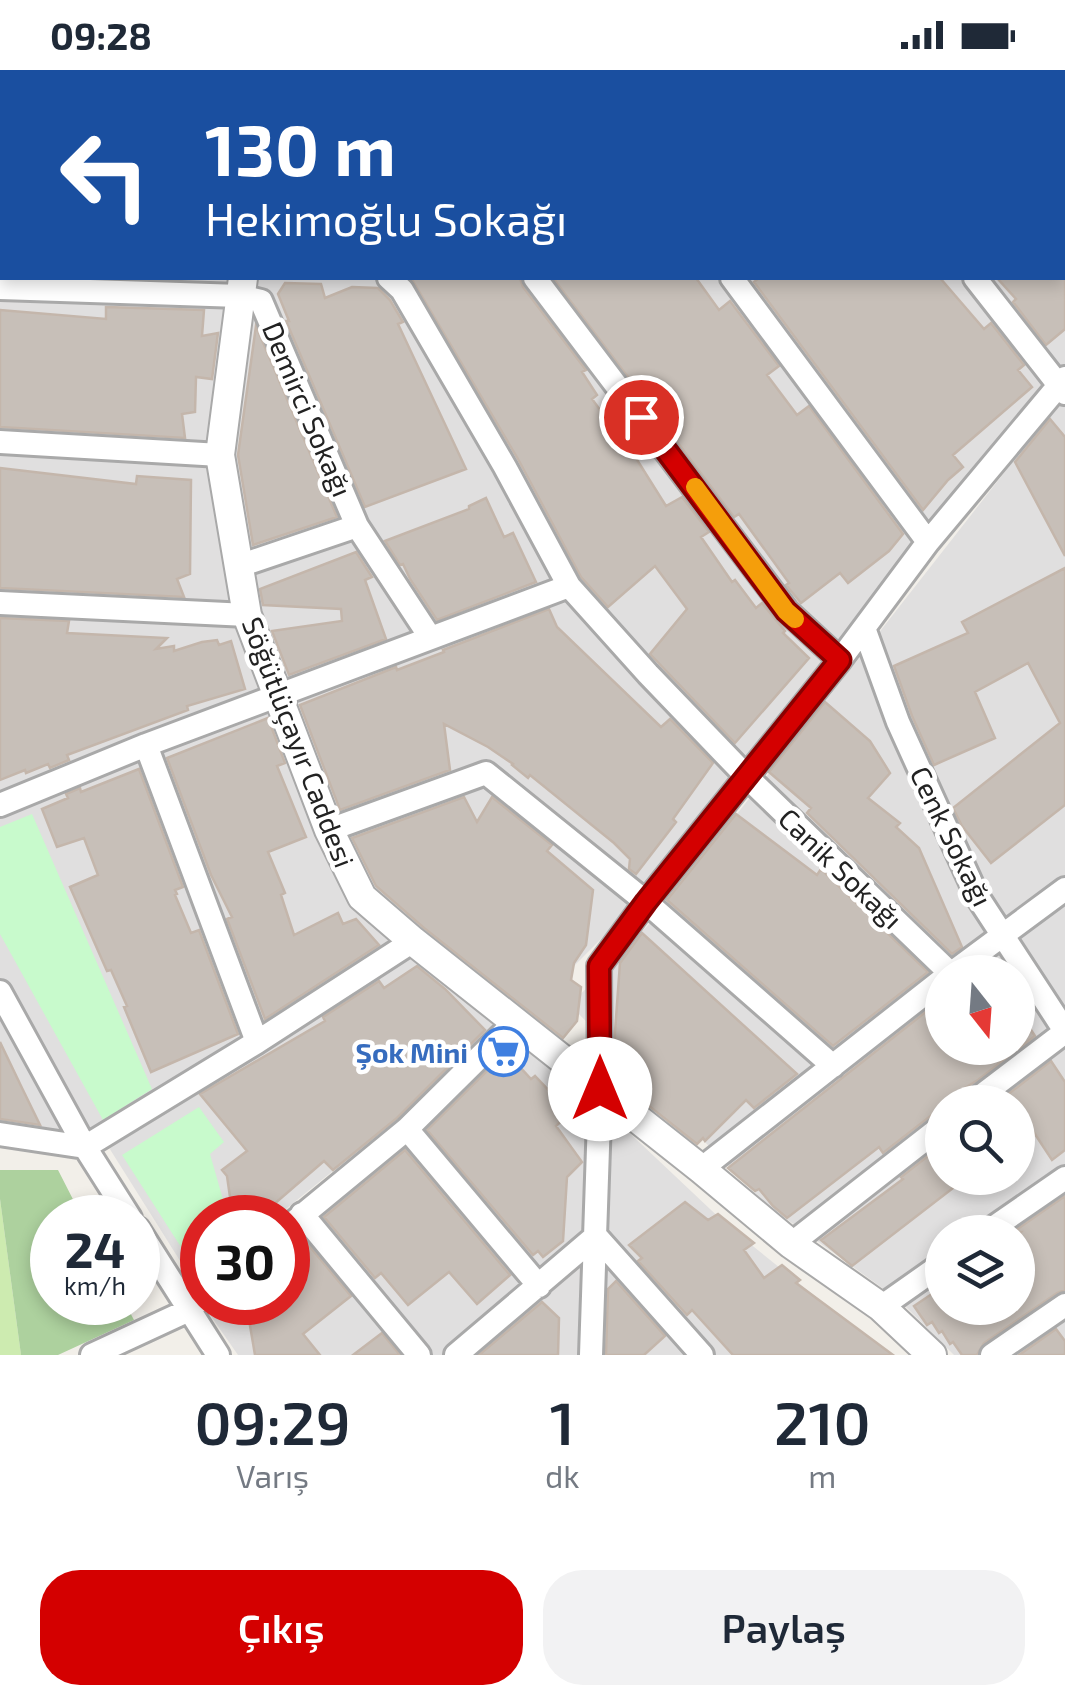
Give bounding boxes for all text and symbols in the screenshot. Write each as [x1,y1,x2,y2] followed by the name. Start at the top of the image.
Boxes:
[50,12,152,58] text: 09:28
[205,106,396,190] text: 130 m
[40,110,170,240] icon: left
[205,191,567,245] text: Hekimoğlu Sokağı
[256,316,360,502] street label: Demirci Sokağı
[599,375,684,460] pin
[614,390,669,445] icon: arrive
[235,612,362,872] street label: Söğütlüçayır Caddesi
[904,761,1000,911] street label: Cenk Sokağı
[772,801,910,935] street label: Canik Sokağı
[925,955,1035,1065] north arrow
[925,955,1035,1325] map controls
[477,1026,529,1078] supermarket icon: Şok Mini
[356,1035,468,1070] place label: Şok Mini
[548,1037,652,1141] position arrow
[925,1085,1035,1195] button: search
[180,1195,310,1325] speed limit sign: 30
[925,1215,1035,1325] button: layers
[65,1218,125,1278] text: 24
[64,1270,126,1300] text: km/h
[194,1385,351,1457] text: 09:29
[550,1385,575,1457] text: 1
[774,1385,871,1457] text: 210
[236,1456,309,1494] text: Varış
[545,1456,580,1494] text: dk
[808,1456,836,1494] text: m
[40,1570,523,1685] button: Çıkış
[543,1570,1025,1685] button: Paylaş

